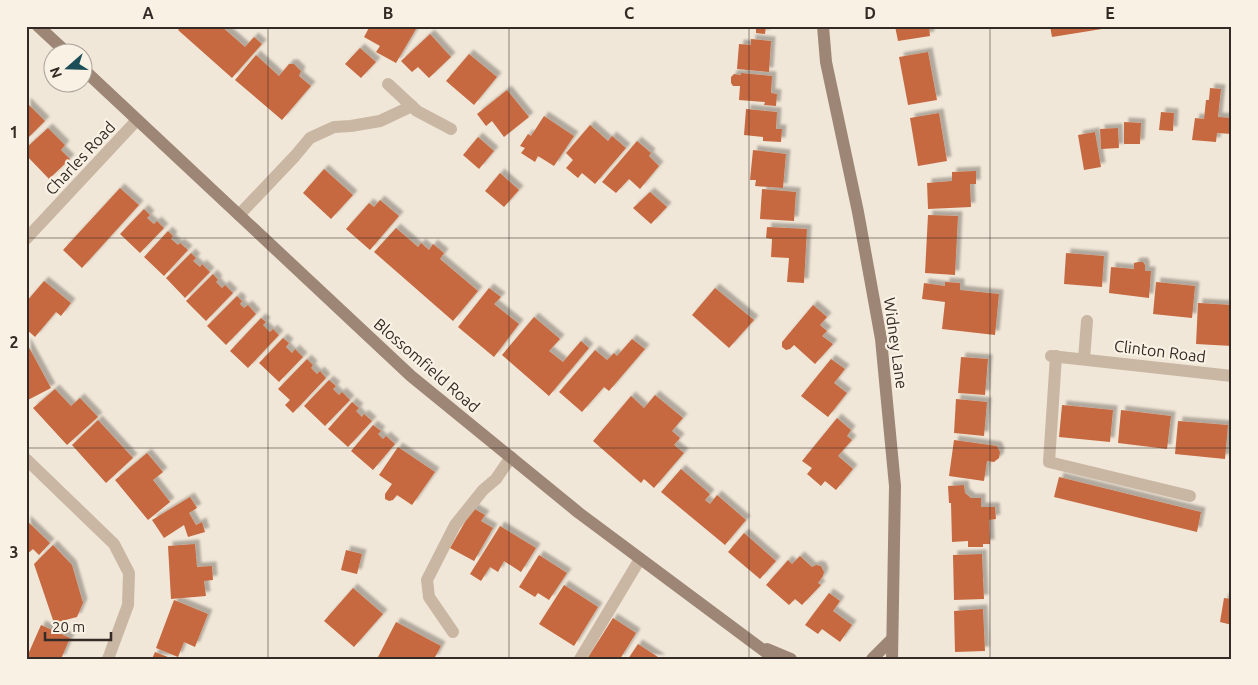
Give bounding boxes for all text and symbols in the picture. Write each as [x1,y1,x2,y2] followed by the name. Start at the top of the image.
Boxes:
[142,4,154,22] text: A
[383,4,393,22] text: B
[624,4,634,22] text: C
[864,4,876,22] text: D
[1105,4,1115,22] text: E
[42,42,92,92] north arrow
[46,65,65,80] text: N
[41,118,119,198] street label: Charles Road
[9,123,19,141] text: 1
[881,296,911,390] street label: Widney Lane
[371,314,483,416] street label: Blossomfield Road
[9,333,19,351] text: 2
[1113,336,1207,366] street label: Clinton Road
[9,543,19,561] text: 3
[45,610,111,642] scale bar
[52,618,85,635] text: 20 m

